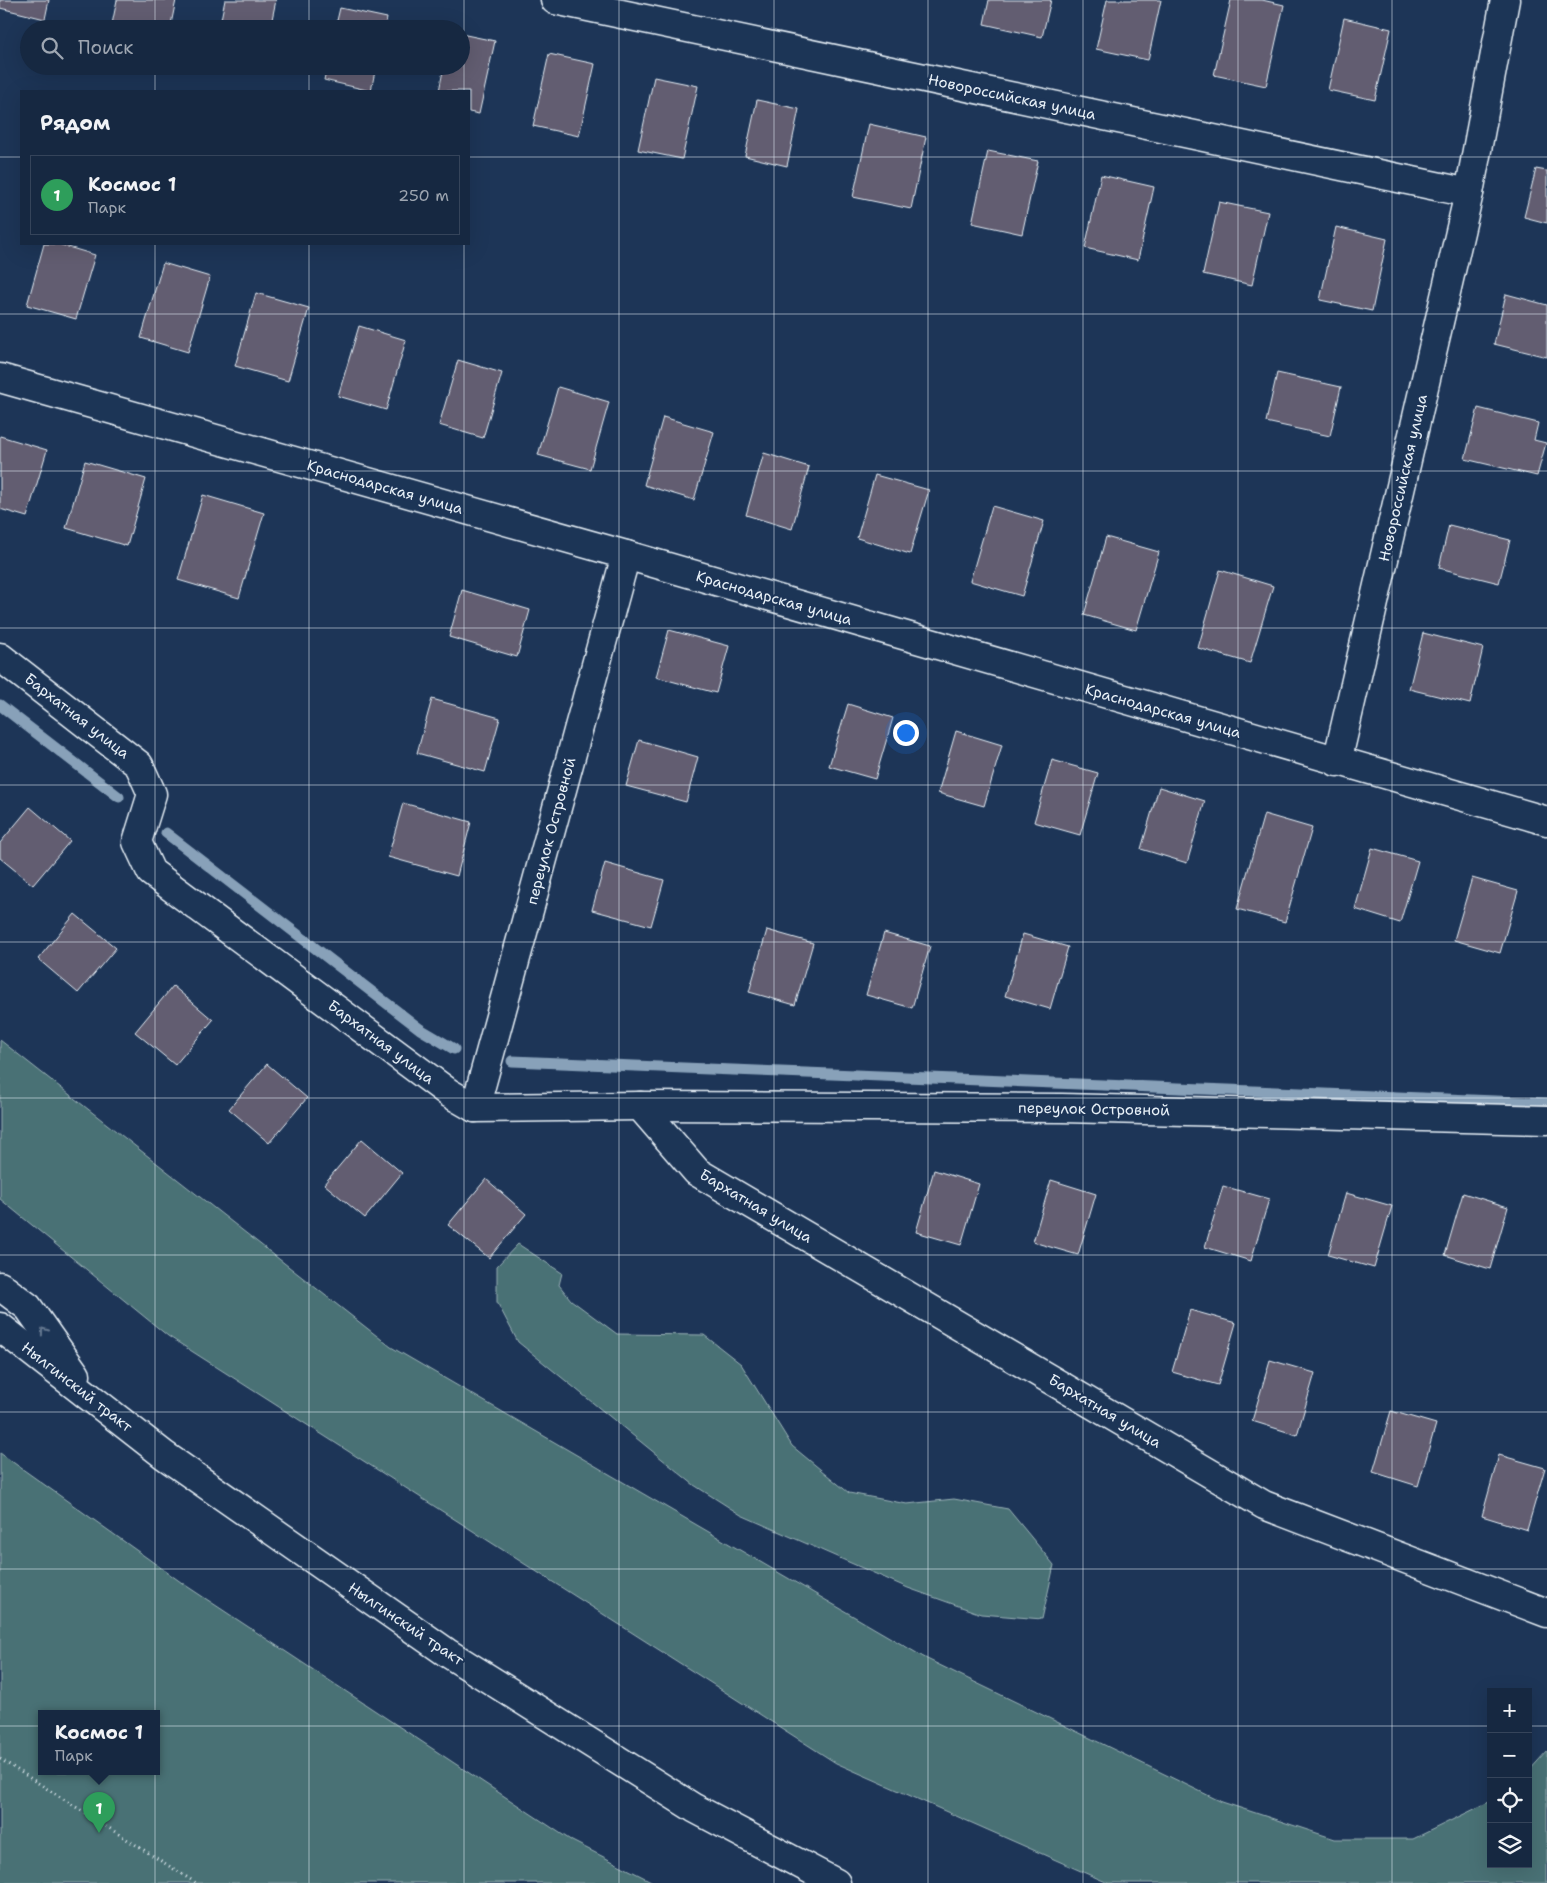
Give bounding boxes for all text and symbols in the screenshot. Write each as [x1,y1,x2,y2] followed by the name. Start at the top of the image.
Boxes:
[20,20,470,75] search box
[38,34,66,62] icon: search
[78,35,133,60] text: Поиск
[926,69,1099,125] street label: Новороссийская улица
[40,109,110,137] text: Рядом
[88,172,176,197] text: Космос 1
[53,185,61,206] text: 1
[398,185,449,206] text: 250 m
[88,197,126,218] text: Парк
[1374,392,1432,564] street label: Новороссийская улица
[305,455,466,519] street label: Краснодарская улица
[694,566,855,630] street label: Краснодарская улица
[20,669,134,764] street label: Бархатная улица
[1083,679,1244,743] street label: Краснодарская улица
[893,720,919,746] your location
[522,755,580,907] street label: переулок Островной
[324,995,439,1089] street label: Бархатная улица
[1018,1098,1170,1120] street label: переулок Островной
[696,1164,817,1248] street label: Бархатная улица
[41,1327,50,1336] one-way arrow
[17,1337,137,1437] street label: Нылгинский тракт
[1045,1369,1166,1453] street label: Бархатная улица
[344,1578,468,1670] street label: Нылгинский тракт
[1487,1688,1532,1868] map controls
[1487,1688,1532,1733] button: +
[38,1710,160,1775] popup
[55,1720,143,1745] text: Космос 1
[1487,1733,1532,1778] button: −
[55,1745,93,1766] text: Парк
[1487,1778,1532,1823] button: locate
[83,1792,115,1833] pin: 1
[1487,1823,1532,1868] button: layers

